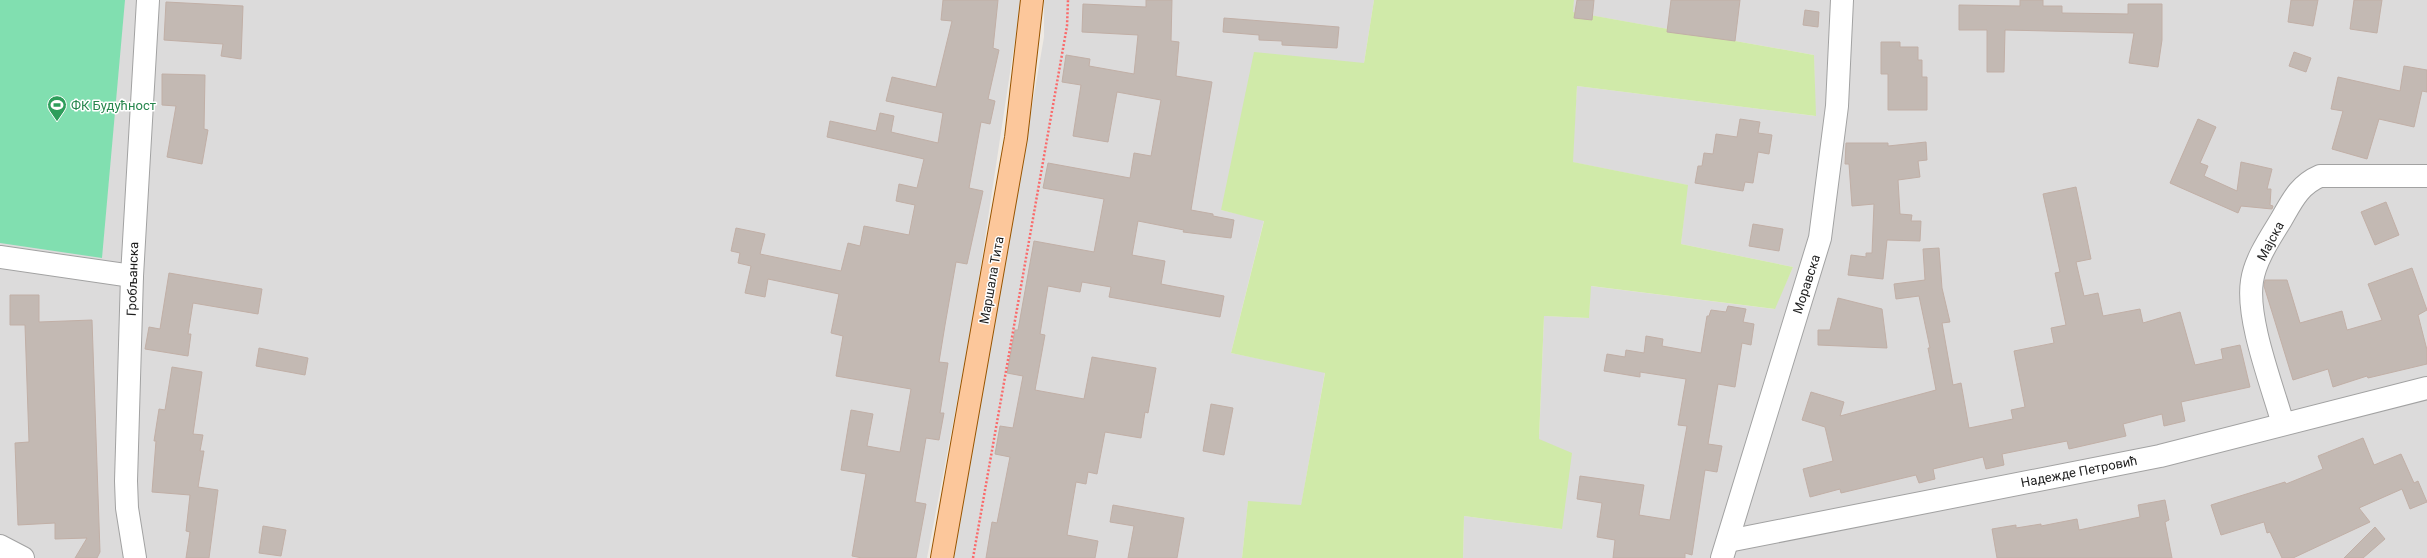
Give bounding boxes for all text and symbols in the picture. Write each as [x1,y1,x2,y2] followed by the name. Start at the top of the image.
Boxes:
[46,94,68,122] sports icon: ФК Будућност
[71,98,156,113] place label: ФК Будућност
[2254,219,2287,263] street label: Мајска
[976,235,1007,325] street label: Маршала Тита
[124,242,141,316] street label: Гробљанска
[1790,253,1823,316] street label: Моравска
[2020,453,2139,490] street label: Надежде Петровић

